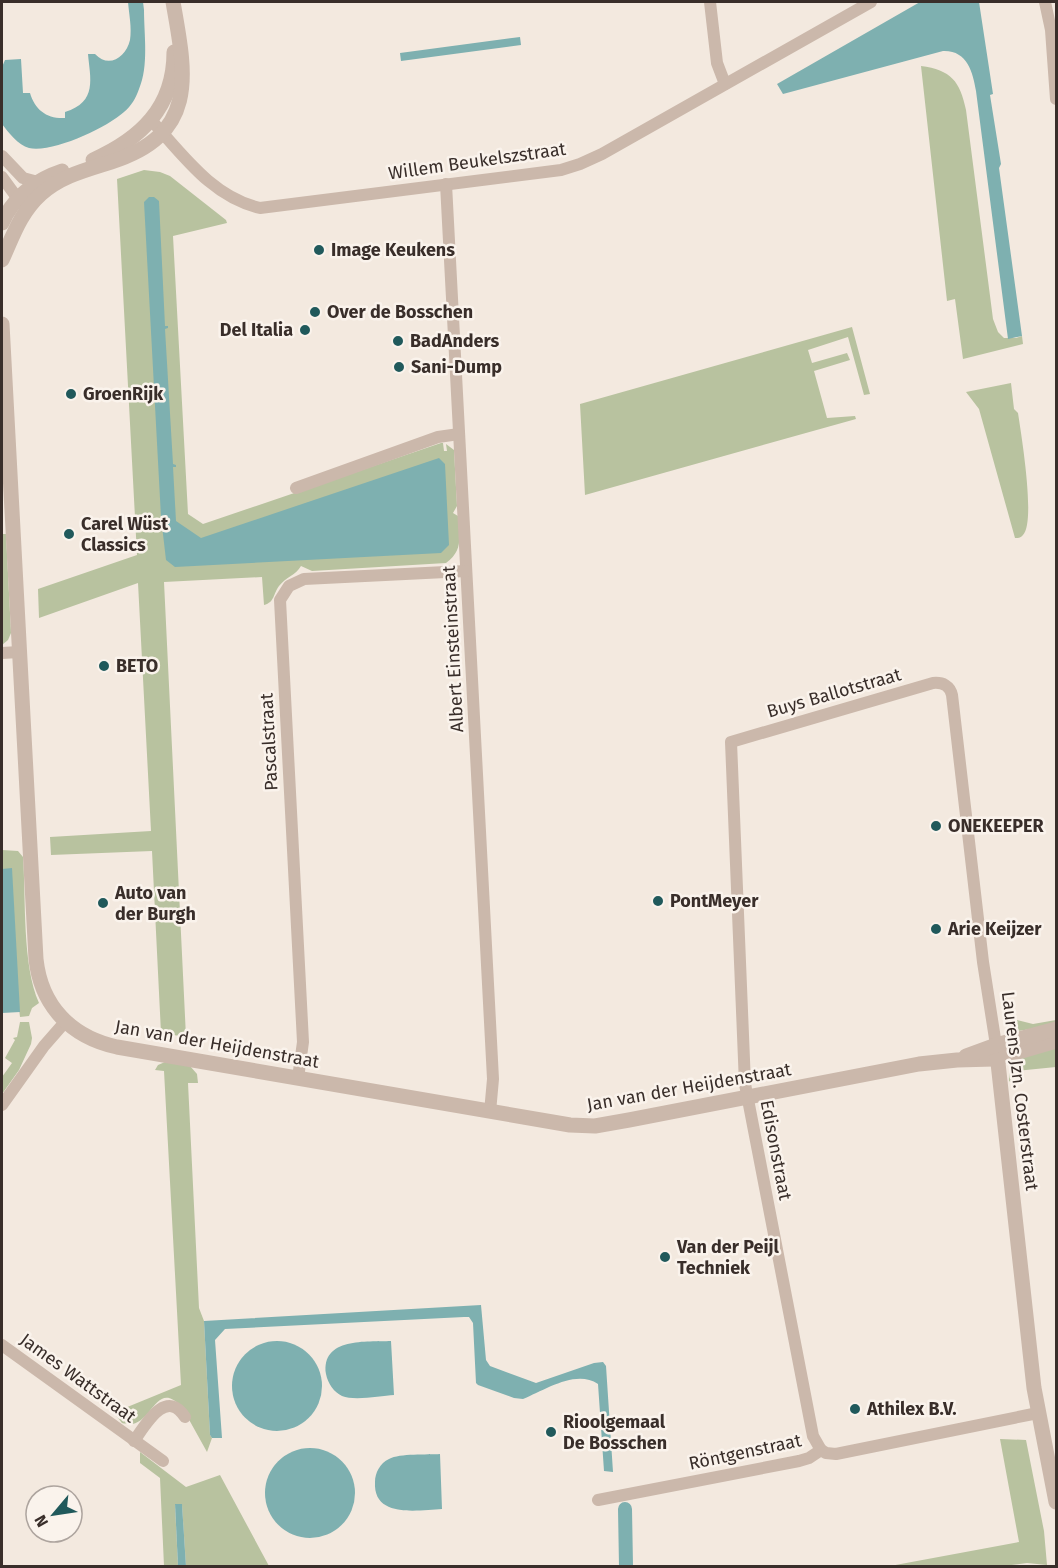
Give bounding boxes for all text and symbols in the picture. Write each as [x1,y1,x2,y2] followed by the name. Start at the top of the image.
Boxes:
[387,138,568,184] street label: Willem Beukelszstraat
[331,239,455,261] place label: Image Keukens
[312,243,326,257] marker: Image Keukens
[327,301,473,323] place label: Over de Bosschen
[308,305,322,319] marker: Over de Bosschen
[220,319,293,341] place label: Del Italia
[298,323,312,337] marker: Del Italia
[410,330,500,352] place label: BadAnders
[391,334,405,348] marker: BadAnders
[411,356,502,378] place label: Sani-Dump
[392,360,406,374] marker: Sani-Dump
[83,383,164,405] place label: GroenRijk
[64,387,78,401] marker: GroenRijk
[81,513,169,556] place label: Carel Wüst Classics
[62,527,76,541] marker: Carel Wüst Classics
[438,565,468,733] street label: Albert Einsteinstraat
[116,655,158,677] place label: BETO
[97,659,111,673] marker: BETO
[764,663,904,723] street label: Buys Ballotstraat
[255,692,283,792] street label: Pascalstraat
[948,815,1044,837] place label: ONEKEEPER
[929,819,943,833] marker: ONEKEEPER
[114,882,196,925] place label: Auto van der Burgh
[670,890,759,912] place label: PontMeyer
[651,894,665,908] marker: PontMeyer
[96,896,110,910] marker: Auto van der Burgh
[947,918,1042,940] place label: Arie Keijzer
[929,922,943,936] marker: Arie Keijzer
[997,990,1043,1192] street label: Laurens Jzn. Costerstraat
[113,1015,321,1073] street label: Jan van der Heijdenstraat
[585,1058,793,1116] street label: Jan van der Heijdenstraat
[755,1098,797,1203] street label: Edisonstraat
[676,1236,780,1279] place label: Van der Peijl Techniek
[658,1250,672,1264] marker: Van der Peijl Techniek
[16,1329,141,1428] street label: James Wattstraat
[866,1398,957,1420] place label: Athilex B.V.
[848,1402,862,1416] marker: Athilex B.V.
[563,1411,667,1454] place label: Rioolgemaal De Bosschen
[544,1425,558,1439] marker: Rioolgemaal De Bosschen
[687,1429,804,1475] street label: Röntgenstraat
[24,1484,84,1544] north arrow
[30,1512,52,1530] text: N

